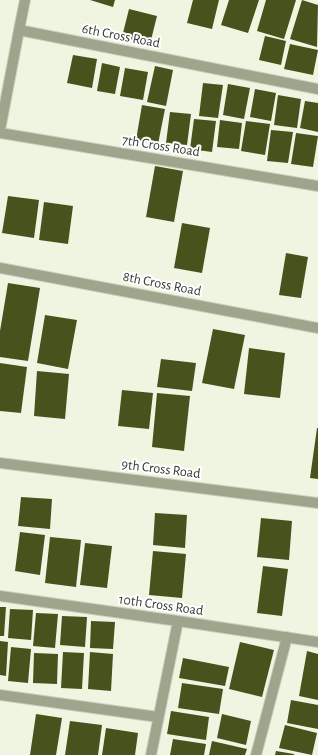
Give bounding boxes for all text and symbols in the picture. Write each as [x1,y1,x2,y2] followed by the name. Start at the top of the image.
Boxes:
[80,20,162,52] street label: 6th Cross Road
[121,132,201,160] street label: 7th Cross Road
[121,268,203,300] street label: 8th Cross Road
[121,456,201,482] street label: 9th Cross Road
[118,591,204,619] street label: 10th Cross Road

